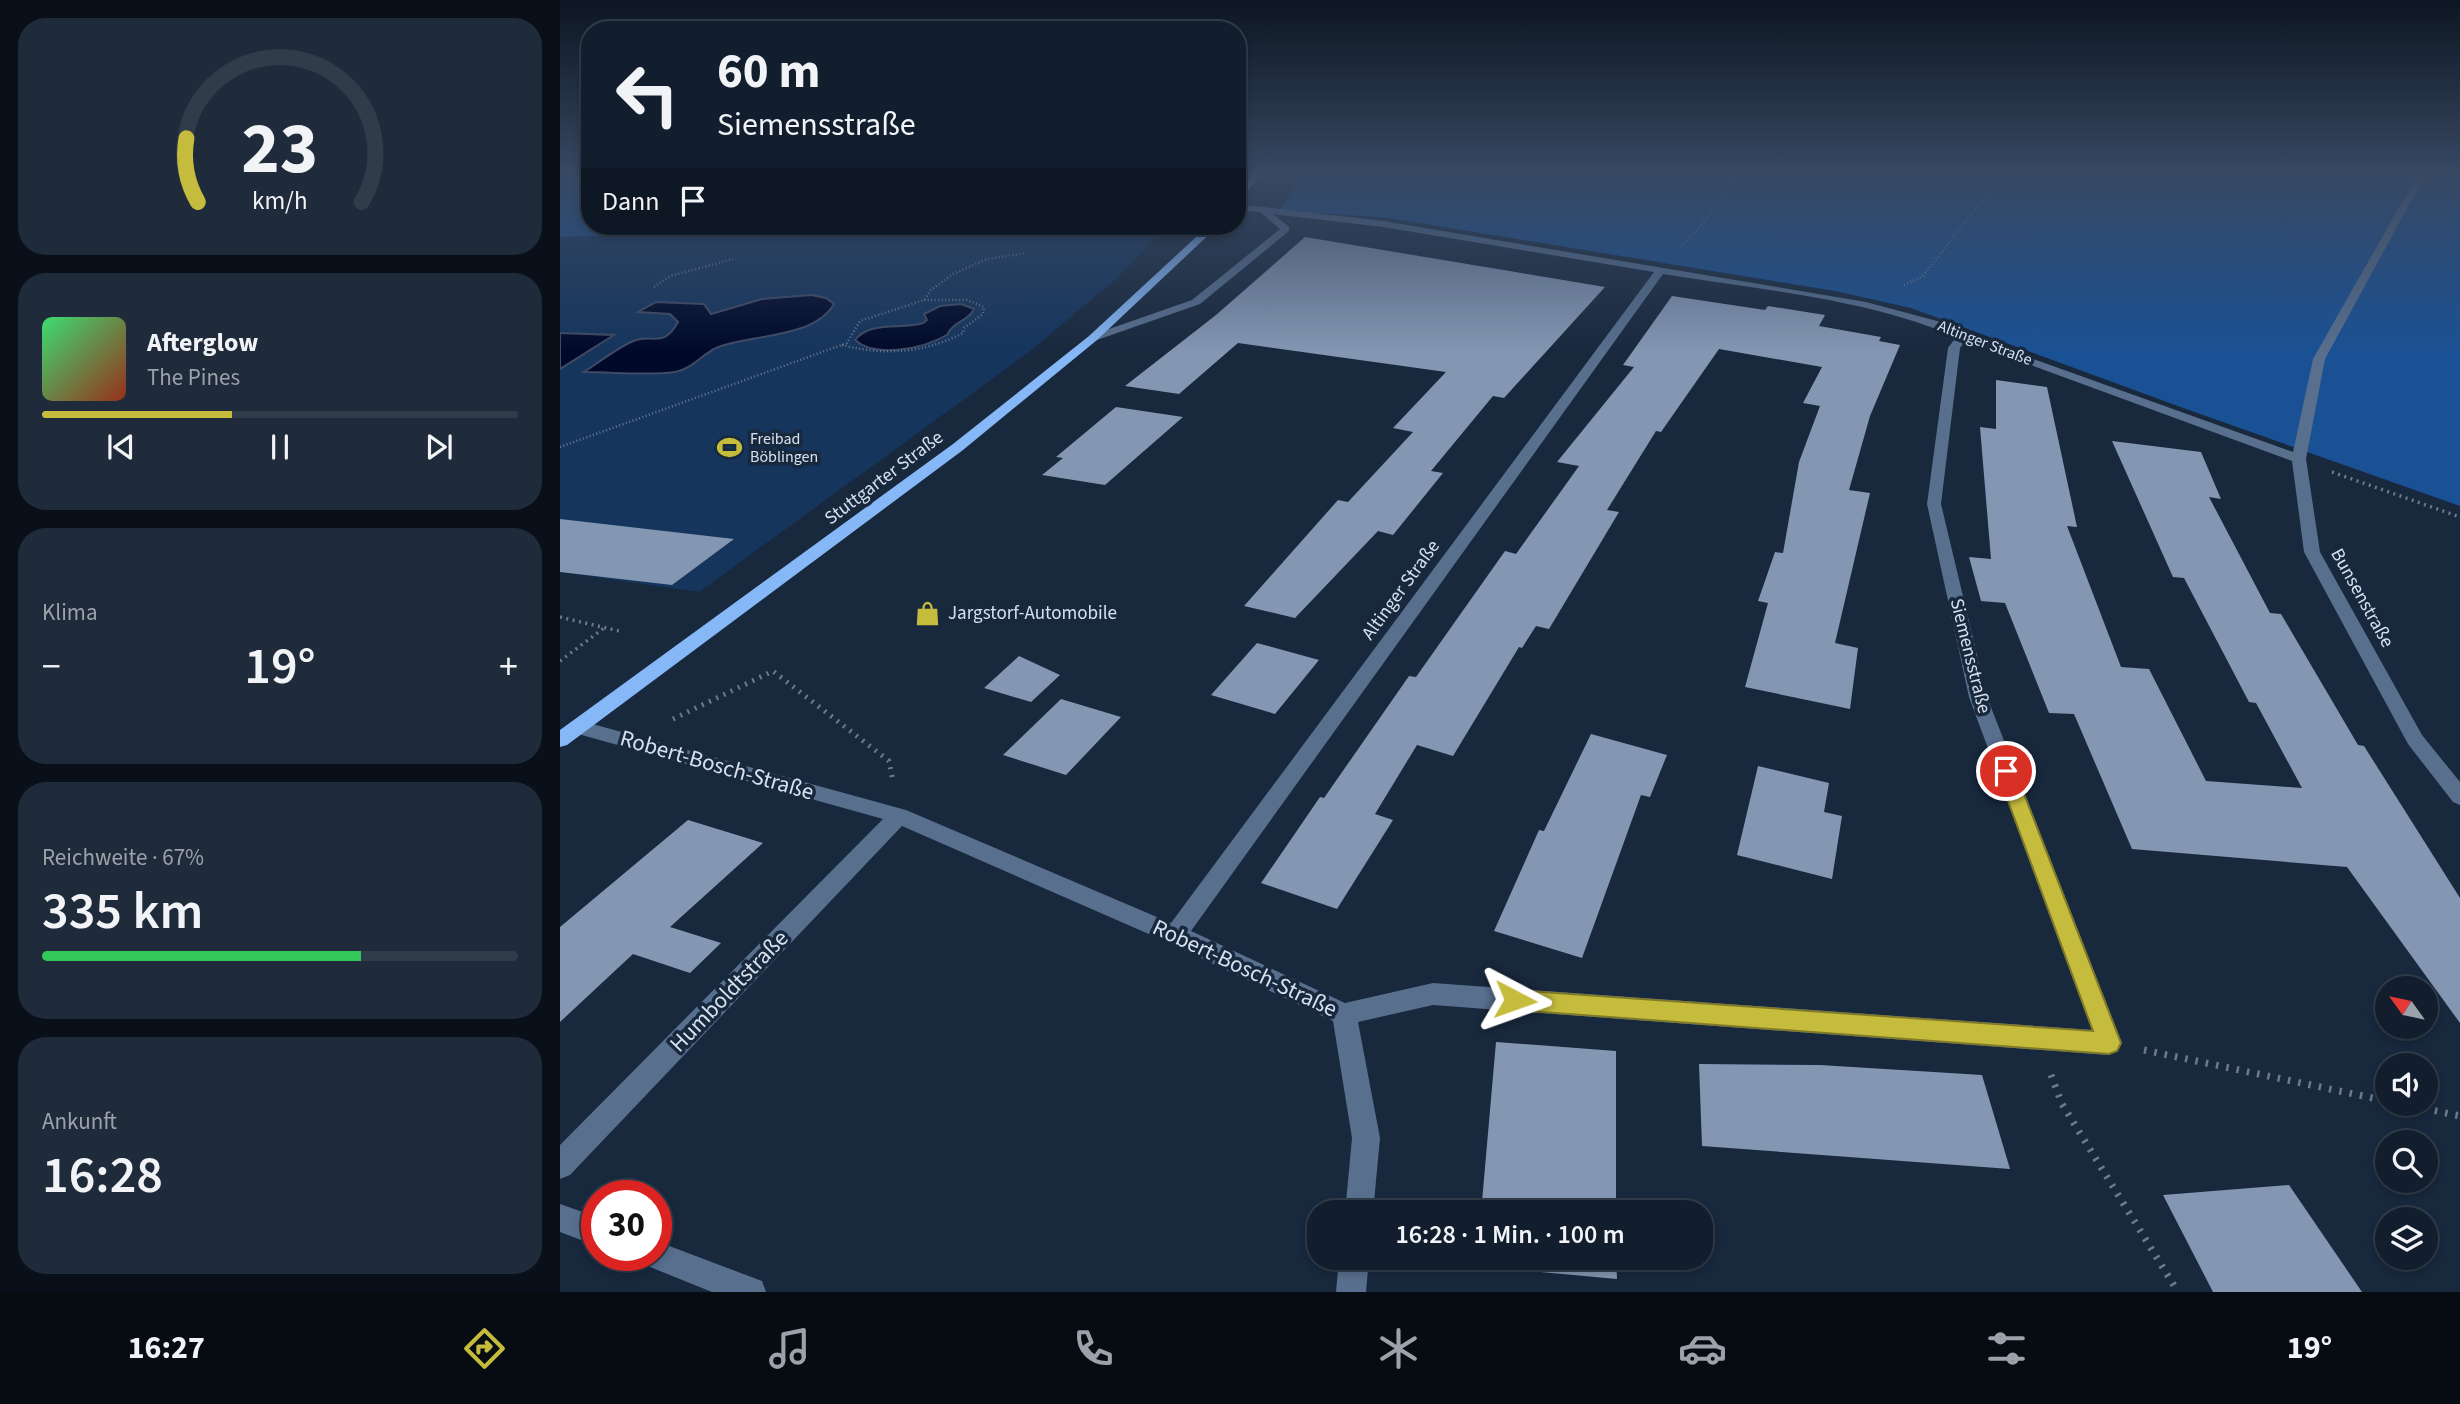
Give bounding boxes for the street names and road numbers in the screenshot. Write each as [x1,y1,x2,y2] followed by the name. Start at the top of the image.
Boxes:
[1935,315,2035,371] street label: Altinger Straße
[819,424,949,532] street label: Stuttgarter Straße
[1355,534,1447,646] street label: Altinger Straße
[2324,543,2400,653] street label: Bunsenstraße
[1943,596,1997,716] street label: Siemensstraße
[616,722,818,808] street label: Robert-Bosch-Straße
[1147,911,1343,1025] street label: Robert-Bosch-Straße
[662,923,796,1059] street label: Humboldtstraße

